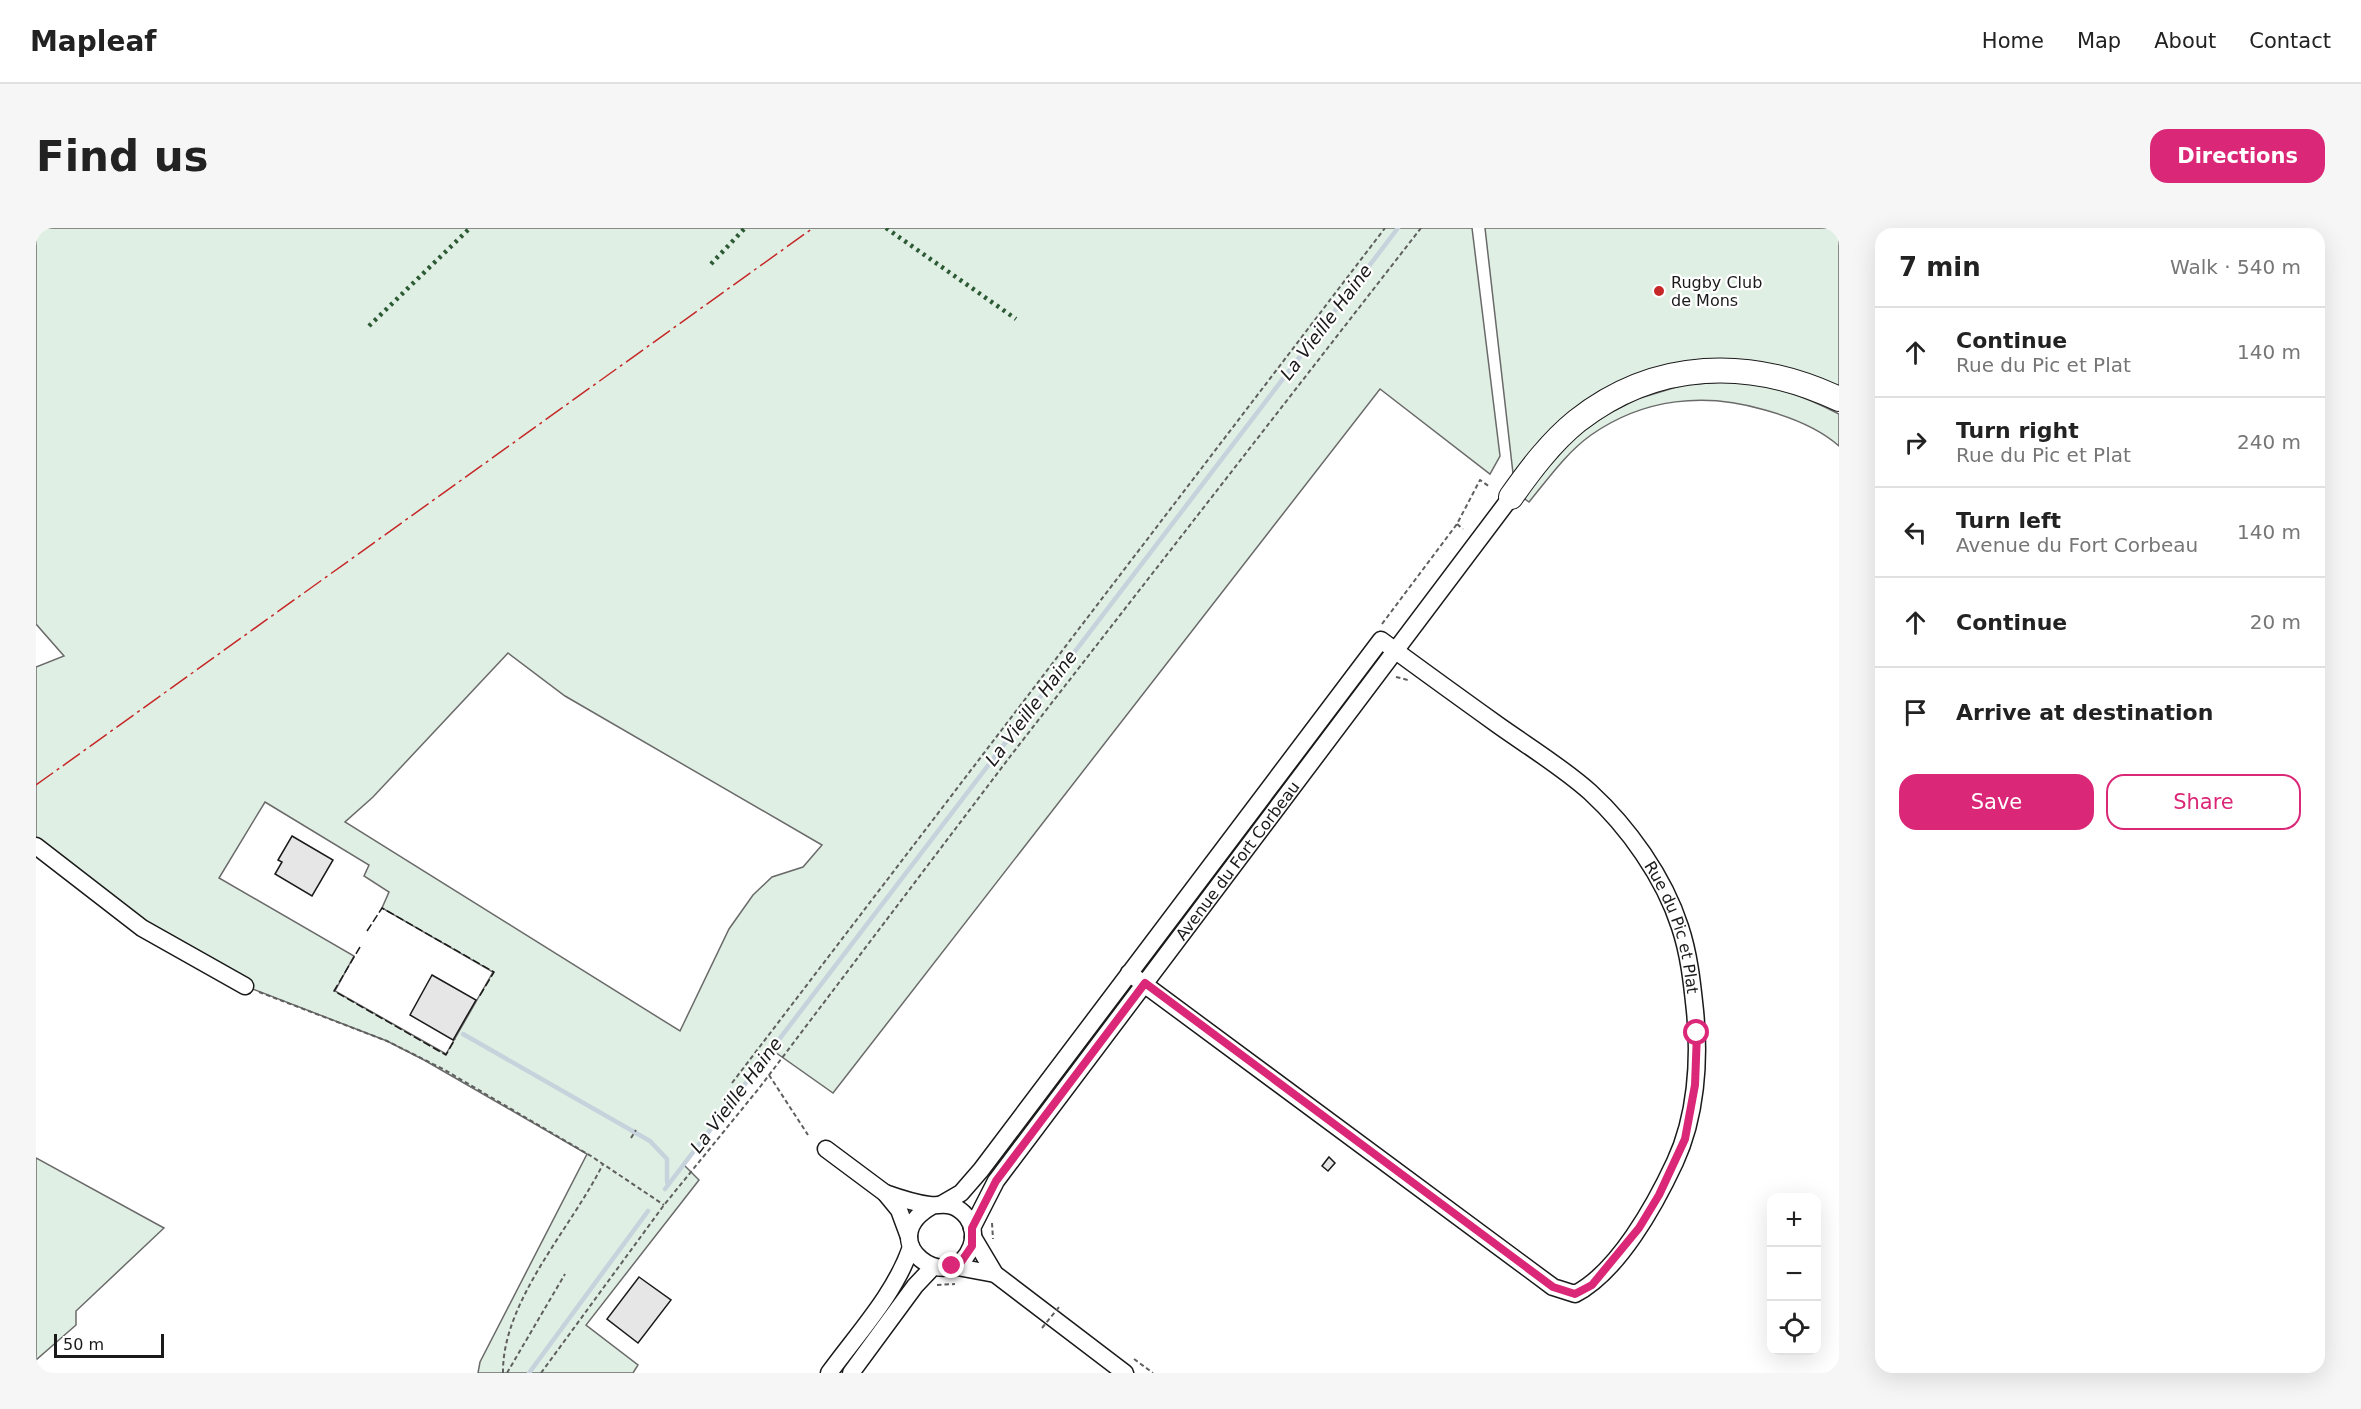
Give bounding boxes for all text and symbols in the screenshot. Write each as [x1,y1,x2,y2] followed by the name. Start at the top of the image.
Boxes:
[30,25,156,58] text: Mapleaf
[1982,29,2044,53] text: Home
[2077,29,2121,53] text: Map
[2154,29,2216,53] text: About
[2249,29,2331,53] text: Contact
[2150,129,2325,183] button: Directions
[36,132,209,181] text: Find us
[1899,252,1981,282] text: 7 min
[2170,255,2301,279] text: Walk · 540 m
[1276,260,1376,384] water label: La Vieille Haine
[1671,273,1762,310] place label: Rugby Club de Mons
[1652,284,1666,298] marker: Rugby Club de Mons
[1956,328,2067,353] text: Continue
[1899,336,1932,369] icon: ahead
[2237,340,2301,364] text: 140 m
[1956,353,2131,377] text: Rue du Pic et Plat
[1956,418,2079,443] text: Turn right
[1899,426,1932,459] icon: right
[2237,430,2301,454] text: 240 m
[1956,443,2131,467] text: Rue du Pic et Plat
[1956,508,2061,533] text: Turn left
[1899,516,1932,549] icon: left
[2237,520,2301,544] text: 140 m
[1956,533,2198,557] text: Avenue du Fort Corbeau
[1899,606,1932,639] icon: ahead
[1956,610,2067,635] text: Continue
[2250,610,2301,634] text: 20 m
[981,646,1081,770] water label: La Vieille Haine
[1899,696,1932,729] icon: arrive
[1956,700,2213,725] text: Arrive at destination
[1899,774,2094,830] button: Save
[2106,774,2301,830] button: Share
[1171,777,1303,944] street label: Avenue du Fort Corbeau
[1641,857,1703,995] street label: Rue du Pic et Plat
[1683,1019,1709,1045] route start
[686,1033,786,1157] water label: La Vieille Haine
[1767,1193,1821,1355] map controls
[1767,1193,1821,1247] button: +
[1767,1247,1821,1301] button: −
[938,1252,964,1278] route end
[1767,1301,1821,1355] button: locate
[54,1331,164,1358] scale bar
[63,1335,104,1354] text: 50 m

